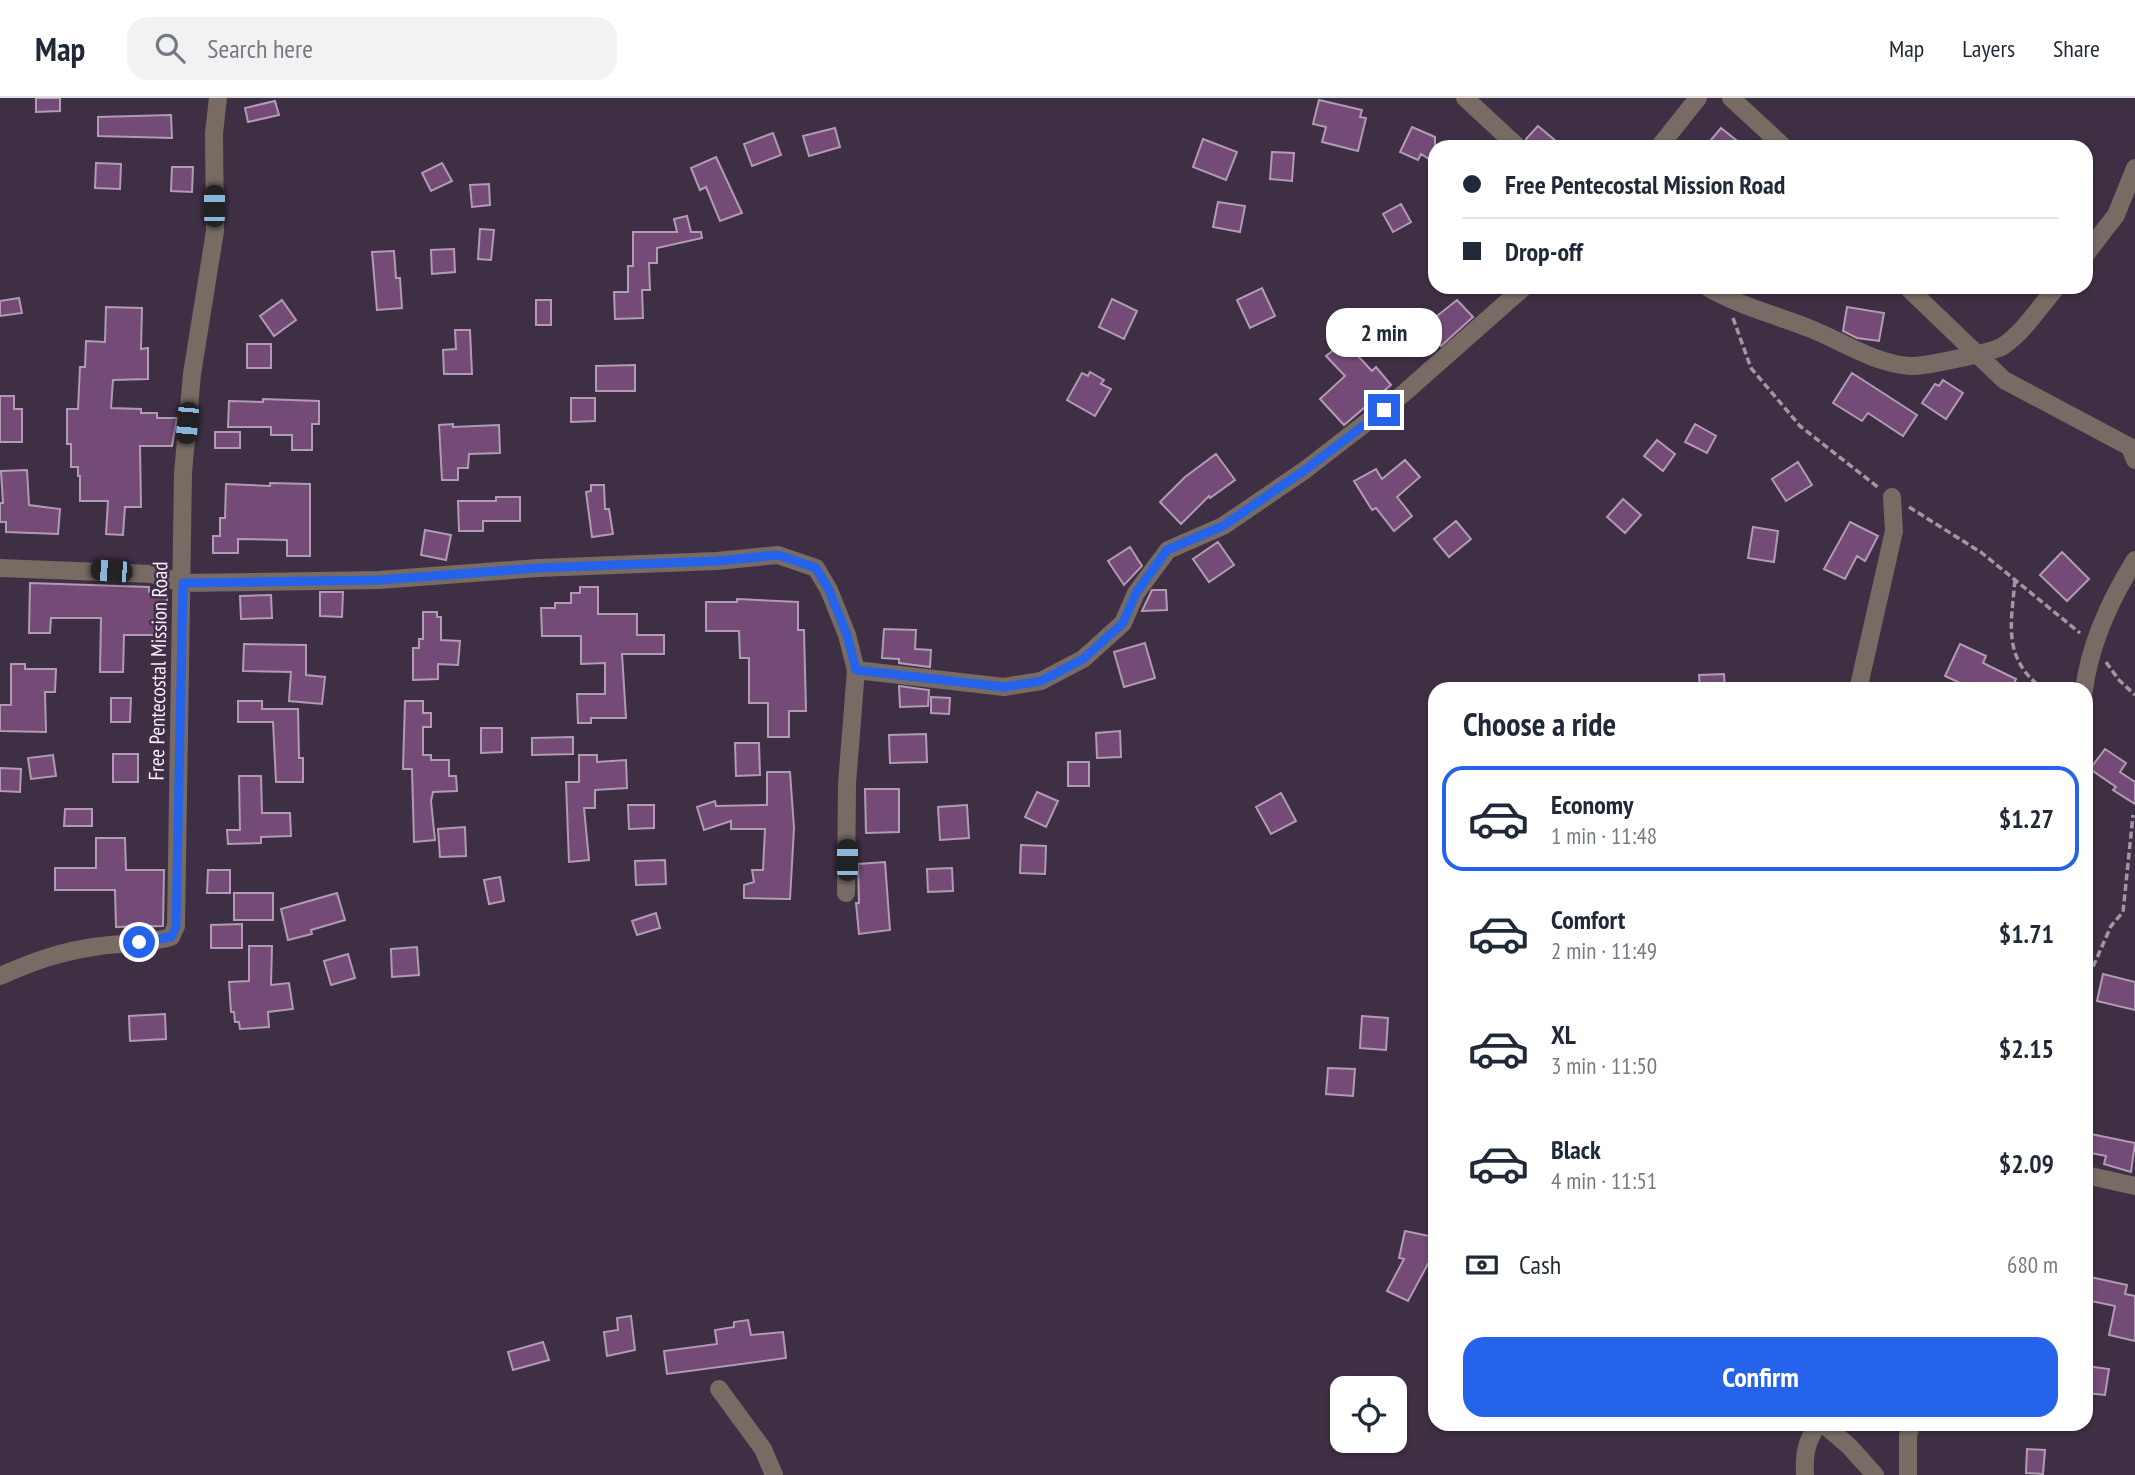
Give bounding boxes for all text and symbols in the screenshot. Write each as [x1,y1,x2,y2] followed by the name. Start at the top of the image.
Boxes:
[127,17,617,80] search box
[35,27,85,70] text: Map
[151,29,189,67] icon: search
[207,32,313,65] text: Search here
[1889,33,1924,64] text: Map
[1962,33,2015,64] text: Layers
[2053,33,2100,64] text: Share
[1505,168,1785,201] text: Free Pentecostal Mission Road
[204,185,225,227] car
[1505,235,1583,268] text: Drop-off
[1326,308,1442,358] callout: 2 min
[1361,318,1407,347] text: 2 min
[1368,394,1400,426] route end
[175,401,200,445] car
[90,559,133,583] car
[143,561,173,781] street label: Free Pentecostal Mission Road
[1463,703,1616,745] text: Choose a ride
[1467,787,1530,850] icon: car
[1551,788,1633,821] text: Economy
[1999,802,2054,835] text: $1.27
[1551,821,1657,850] text: 1 min · 11:48
[837,839,858,881] car
[1467,902,1530,965] icon: car
[1551,903,1625,936] text: Comfort
[1999,917,2054,950] text: $1.71
[123,926,155,958] route start
[1551,936,1657,965] text: 2 min · 11:49
[1467,1017,1530,1080] icon: car
[1551,1018,1576,1051] text: XL
[1999,1032,2054,1065] text: $2.15
[1551,1051,1657,1080] text: 3 min · 11:50
[1467,1132,1530,1195] icon: car
[1551,1133,1601,1166] text: Black
[1999,1147,2054,1180] text: $2.09
[1551,1166,1657,1195] text: 4 min · 11:51
[1463,1246,1501,1284] icon: cash
[1519,1248,1561,1281] text: Cash
[2007,1250,2058,1279] text: 680 m
[1463,1337,2058,1417] button: Confirm
[1330,1376,1407,1453] map controls
[1330,1376,1407,1453] button: locate

